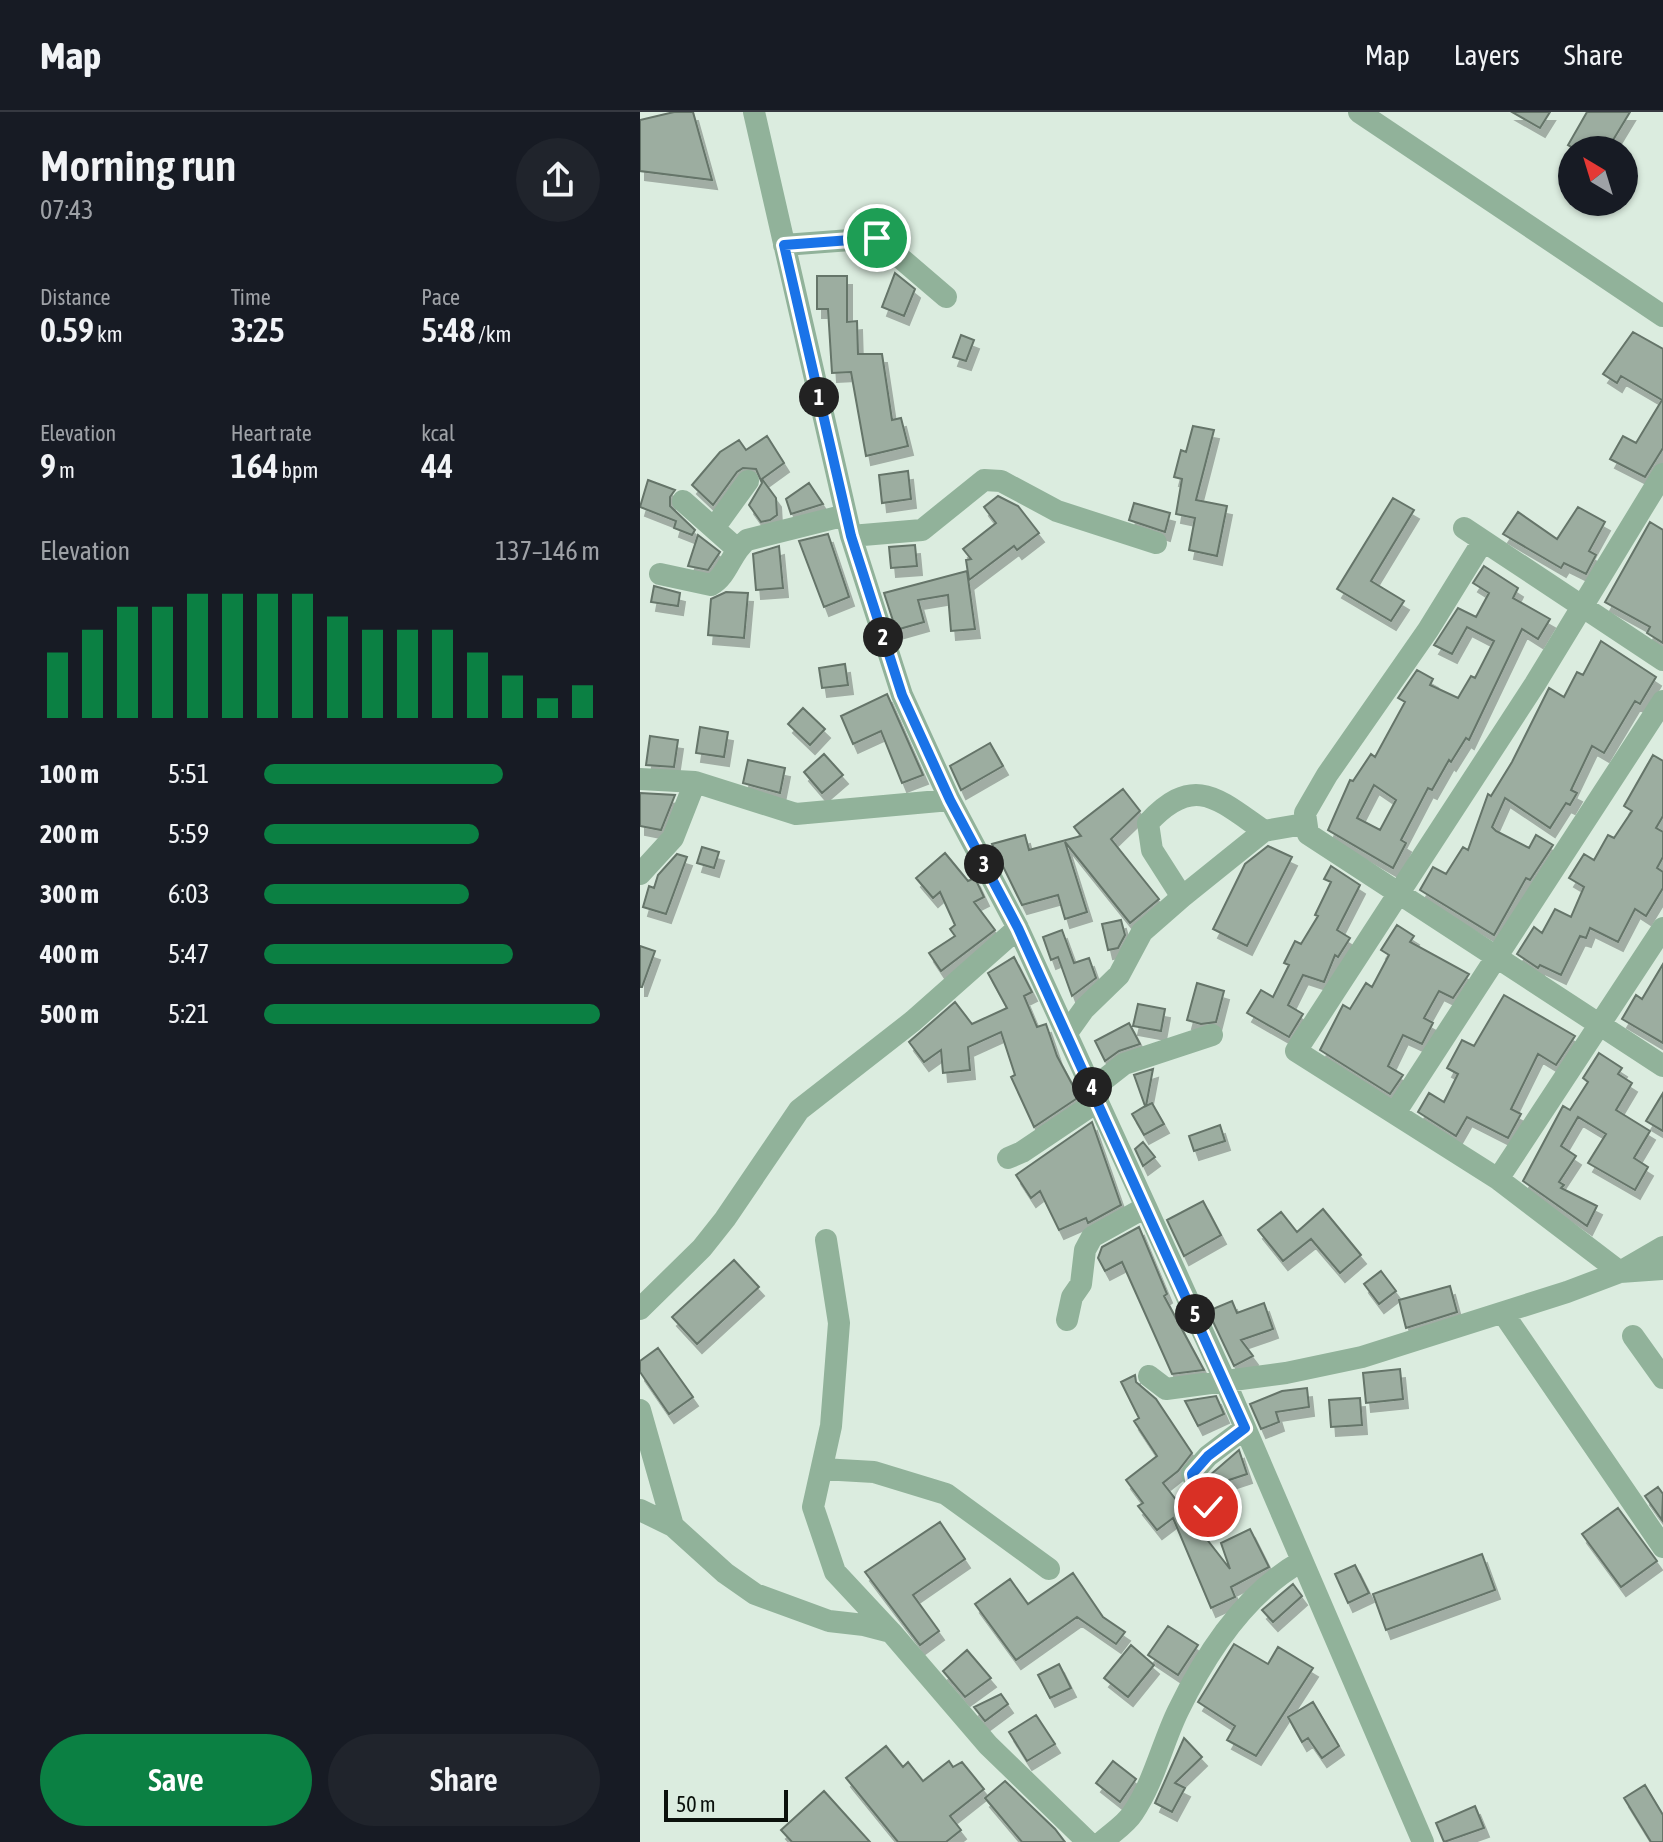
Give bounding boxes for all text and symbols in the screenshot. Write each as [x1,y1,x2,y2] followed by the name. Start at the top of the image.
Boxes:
[40,34,101,77] text: Map
[1365,39,1410,71] text: Map
[1454,39,1520,71] text: Layers
[1564,39,1623,71] text: Share
[1558,136,1638,216] north arrow
[1558,136,1638,216] map controls
[516,138,600,222] button: share
[40,140,236,190] text: Morning run
[40,195,94,225] text: 07:43
[843,204,911,272] pin
[855,216,899,260] icon: arrive
[40,284,111,310] text: Distance
[231,284,271,310] text: Time
[421,284,460,310] text: Pace
[40,310,94,349] text: 0.59
[231,310,285,349] text: 3:25
[421,310,475,349] text: 5:48
[94,321,123,347] text: km
[475,321,511,347] text: /km
[799,377,839,417] pin: 1
[814,384,824,410] text: 1
[40,420,116,446] text: Elevation
[231,420,312,446] text: Heart rate
[421,420,455,446] text: kcal
[40,446,56,485] text: 9
[231,446,279,485] text: 164
[421,446,453,485] text: 44
[56,457,75,483] text: m
[279,457,318,483] text: bpm
[40,536,130,566] text: Elevation
[495,536,600,566] text: 137–146 m
[863,617,903,657] pin: 2
[878,624,888,650] text: 2
[40,759,99,789] text: 100 m
[168,759,209,789] text: 5:51
[40,819,99,849] text: 200 m
[168,819,209,849] text: 5:59
[964,844,1004,884] pin: 3
[979,851,989,877] text: 3
[40,879,99,909] text: 300 m
[168,879,210,909] text: 6:03
[40,939,99,969] text: 400 m
[168,939,209,969] text: 5:47
[40,999,99,1029] text: 500 m
[168,999,209,1029] text: 5:21
[1072,1067,1112,1107] pin: 4
[1087,1074,1097,1100] text: 4
[1175,1294,1215,1334] pin: 5
[1190,1301,1200,1327] text: 5
[1174,1473,1242,1541] pin
[1186,1485,1230,1529] icon: check
[40,1734,312,1826] button: Save
[328,1734,600,1826] button: Share
[664,1786,788,1822] scale bar
[676,1791,716,1817] text: 50 m

